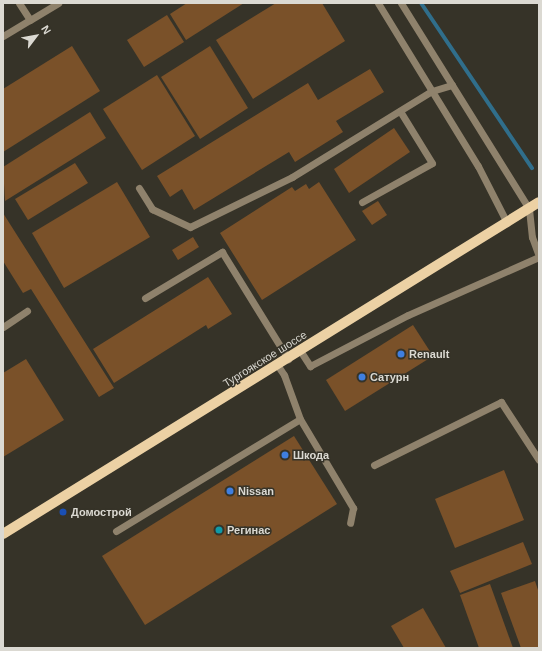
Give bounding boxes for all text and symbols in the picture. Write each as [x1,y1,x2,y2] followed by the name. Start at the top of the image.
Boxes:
[16,16,56,56] north arrow
[39,23,53,36] text: N
[221,328,309,390] street label: Тургоякское шоссе
[409,347,449,361] place label: Renault
[396,349,406,359] marker: Renault
[370,370,409,384] place label: Сатурн
[357,372,367,382] marker: Сатурн
[293,448,329,462] place label: Шкода
[280,450,290,460] marker: Шкода
[238,484,274,498] place label: Nissan
[225,486,235,496] marker: Nissan
[71,505,132,519] place label: Домострой
[58,507,68,517] marker: Домострой
[227,523,270,537] place label: Регинас
[214,525,224,535] marker: Регинас

